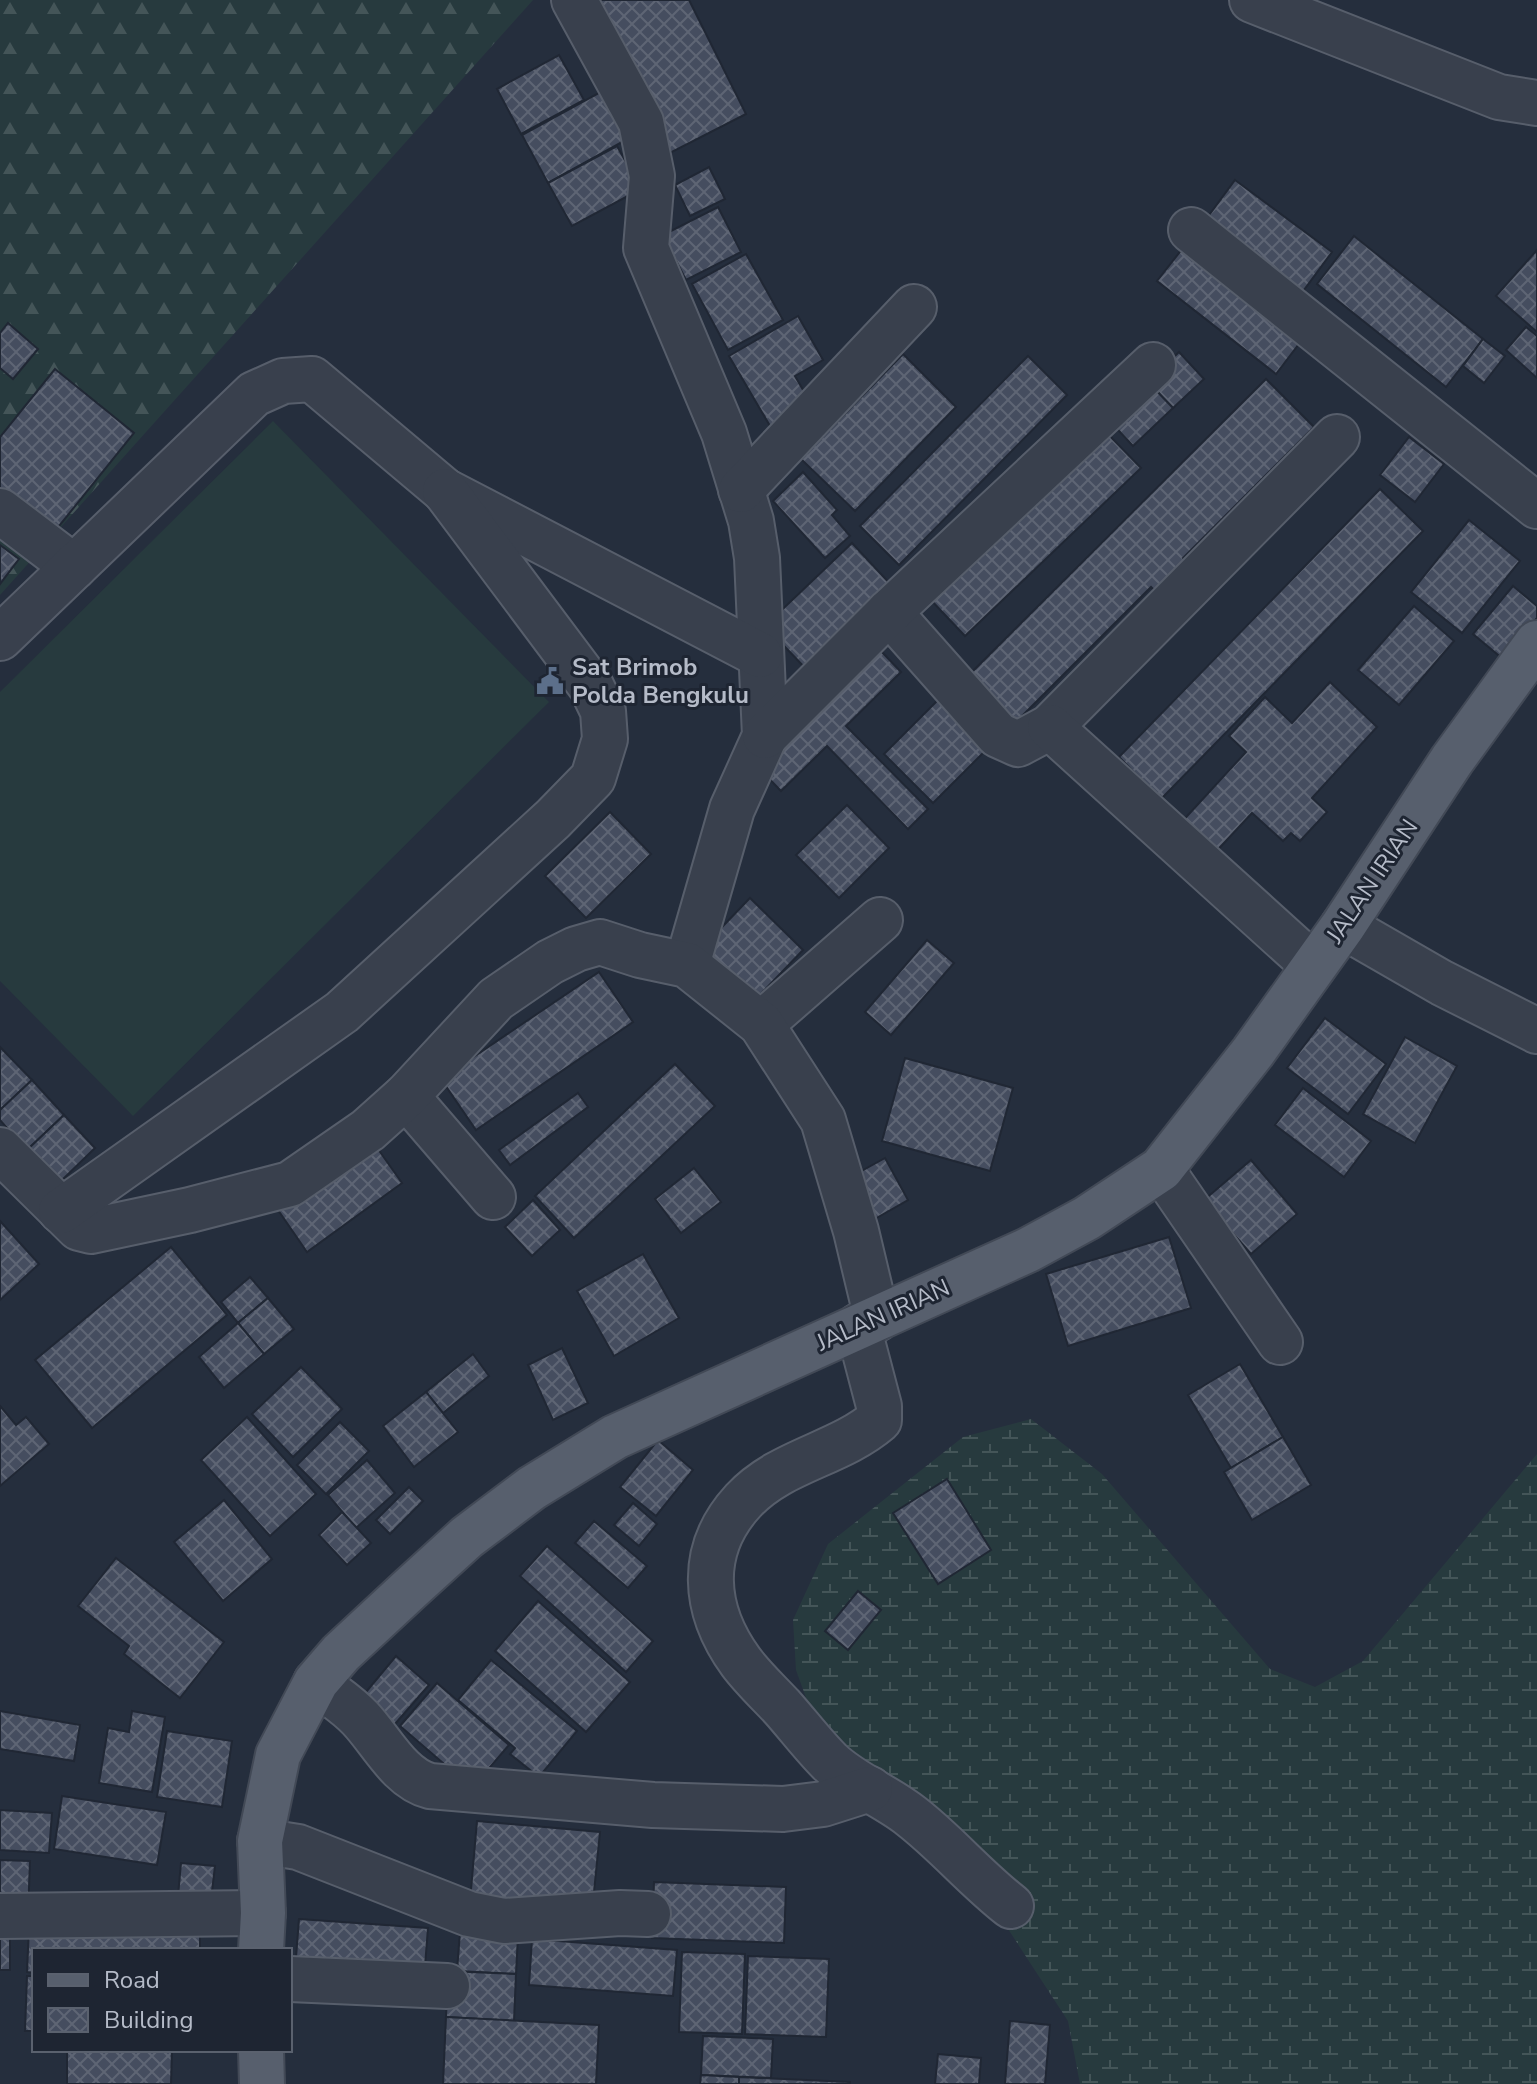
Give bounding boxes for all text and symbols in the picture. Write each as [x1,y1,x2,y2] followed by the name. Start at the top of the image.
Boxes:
[572,651,749,711] place label: Sat Brimob Polda Bengkulu
[535,666,565,696] public building icon: Sat Brimob Polda Bengkulu
[1318,813,1425,950] street label: JALAN IRIAN
[810,1271,955,1359] street label: JALAN IRIAN
[32,1948,292,2052] legend
[104,1964,160,1996] text: Road
[104,2004,194,2036] text: Building

